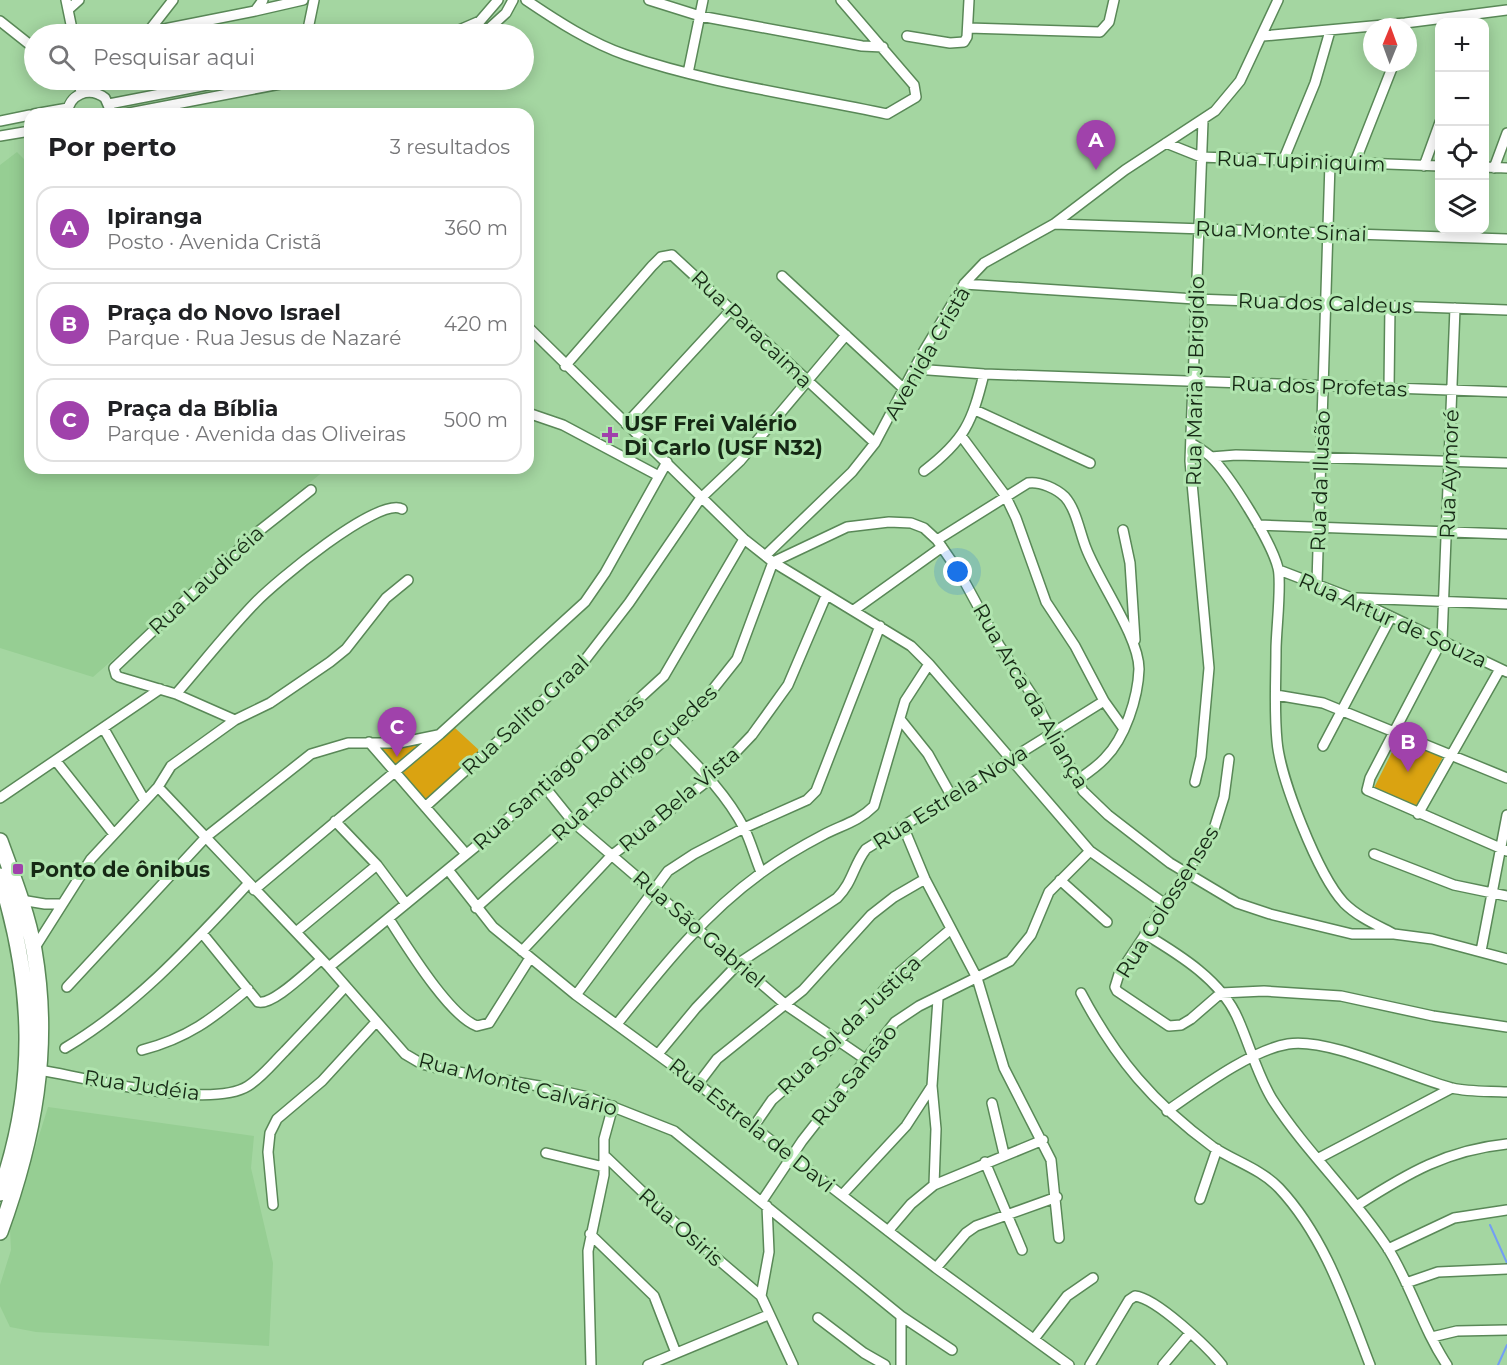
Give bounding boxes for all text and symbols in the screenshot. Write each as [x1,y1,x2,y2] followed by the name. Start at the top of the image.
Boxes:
[1363,18,1417,72] north arrow
[1435,18,1489,234] map controls
[1435,18,1489,72] button: +
[24,24,534,90] search box
[45,41,78,74] icon: search
[93,44,255,71] text: Pesquisar aqui
[1435,72,1489,126] button: −
[1076,120,1116,170] pin: A
[1435,126,1489,180] button: locate
[48,131,176,163] text: Por perto
[390,135,510,159] text: 3 resultados
[1216,146,1386,176] street label: Rua Tupiniquim
[1435,180,1489,234] button: layers
[107,203,202,230] text: Ipiranga
[62,216,77,240] text: A
[445,216,508,240] text: 360 m
[1195,216,1367,246] street label: Rua Monte Sinai
[107,230,322,254] text: Posto · Avenida Cristã
[686,265,818,393] street label: Rua Paracaima
[1181,276,1209,486] street label: Rua Maria J Brigídio
[879,282,975,424] street label: Avenida Cristã
[1237,287,1413,319] street label: Rua dos Caldeus
[107,299,341,326] text: Praça do Novo Israel
[62,312,77,336] text: B
[444,312,508,336] text: 420 m
[107,326,401,350] text: Parque · Rua Jesus de Nazaré
[1230,370,1408,402] street label: Rua dos Profetas
[107,395,278,422] text: Praça da Bíblia
[62,408,77,432] text: C
[444,408,508,432] text: 500 m
[1434,409,1464,539] street label: Rua Aymoré
[1305,410,1335,552] street label: Rua da Ilusão
[624,411,823,460] place label: USF Frei Valério Di Carlo (USF N32)
[107,422,406,446] text: Parque · Avenida das Oliveiras
[601,426,619,444] marker: USF Frei Valério Di Carlo (USF N32)
[143,520,269,640] street label: Rua Laudicéia
[943,557,972,586] your location
[1295,567,1491,673] street label: Rua Artur de Souza
[968,599,1094,793] street label: Rua Arca da Aliança
[456,650,594,780] street label: Rua Salito Graal
[546,680,722,846] street label: Rua Rodrigo Guedes
[468,689,648,855] street label: Rua Santiago Dantas
[378,708,416,757] pin: C
[1388,722,1428,772] pin: B
[868,739,1032,855] street label: Rua Estrela Nova
[614,741,744,857] street label: Rua Bela Vista
[1110,822,1224,982] street label: Rua Colossenses
[30,857,210,882] place label: Ponto de ônibus
[11,862,25,876] marker: Ponto de ônibus
[628,865,770,993] street label: Rua São Gabriel
[772,950,926,1100] street label: Rua Sol da Justiça
[806,1020,902,1130] street label: Rua Sansão
[416,1047,620,1121] street label: Rua Monte Calvário
[664,1053,840,1197] street label: Rua Estrela de Davi
[82,1064,202,1106] street label: Rua Judéia
[634,1183,728,1271] street label: Rua Osiris

